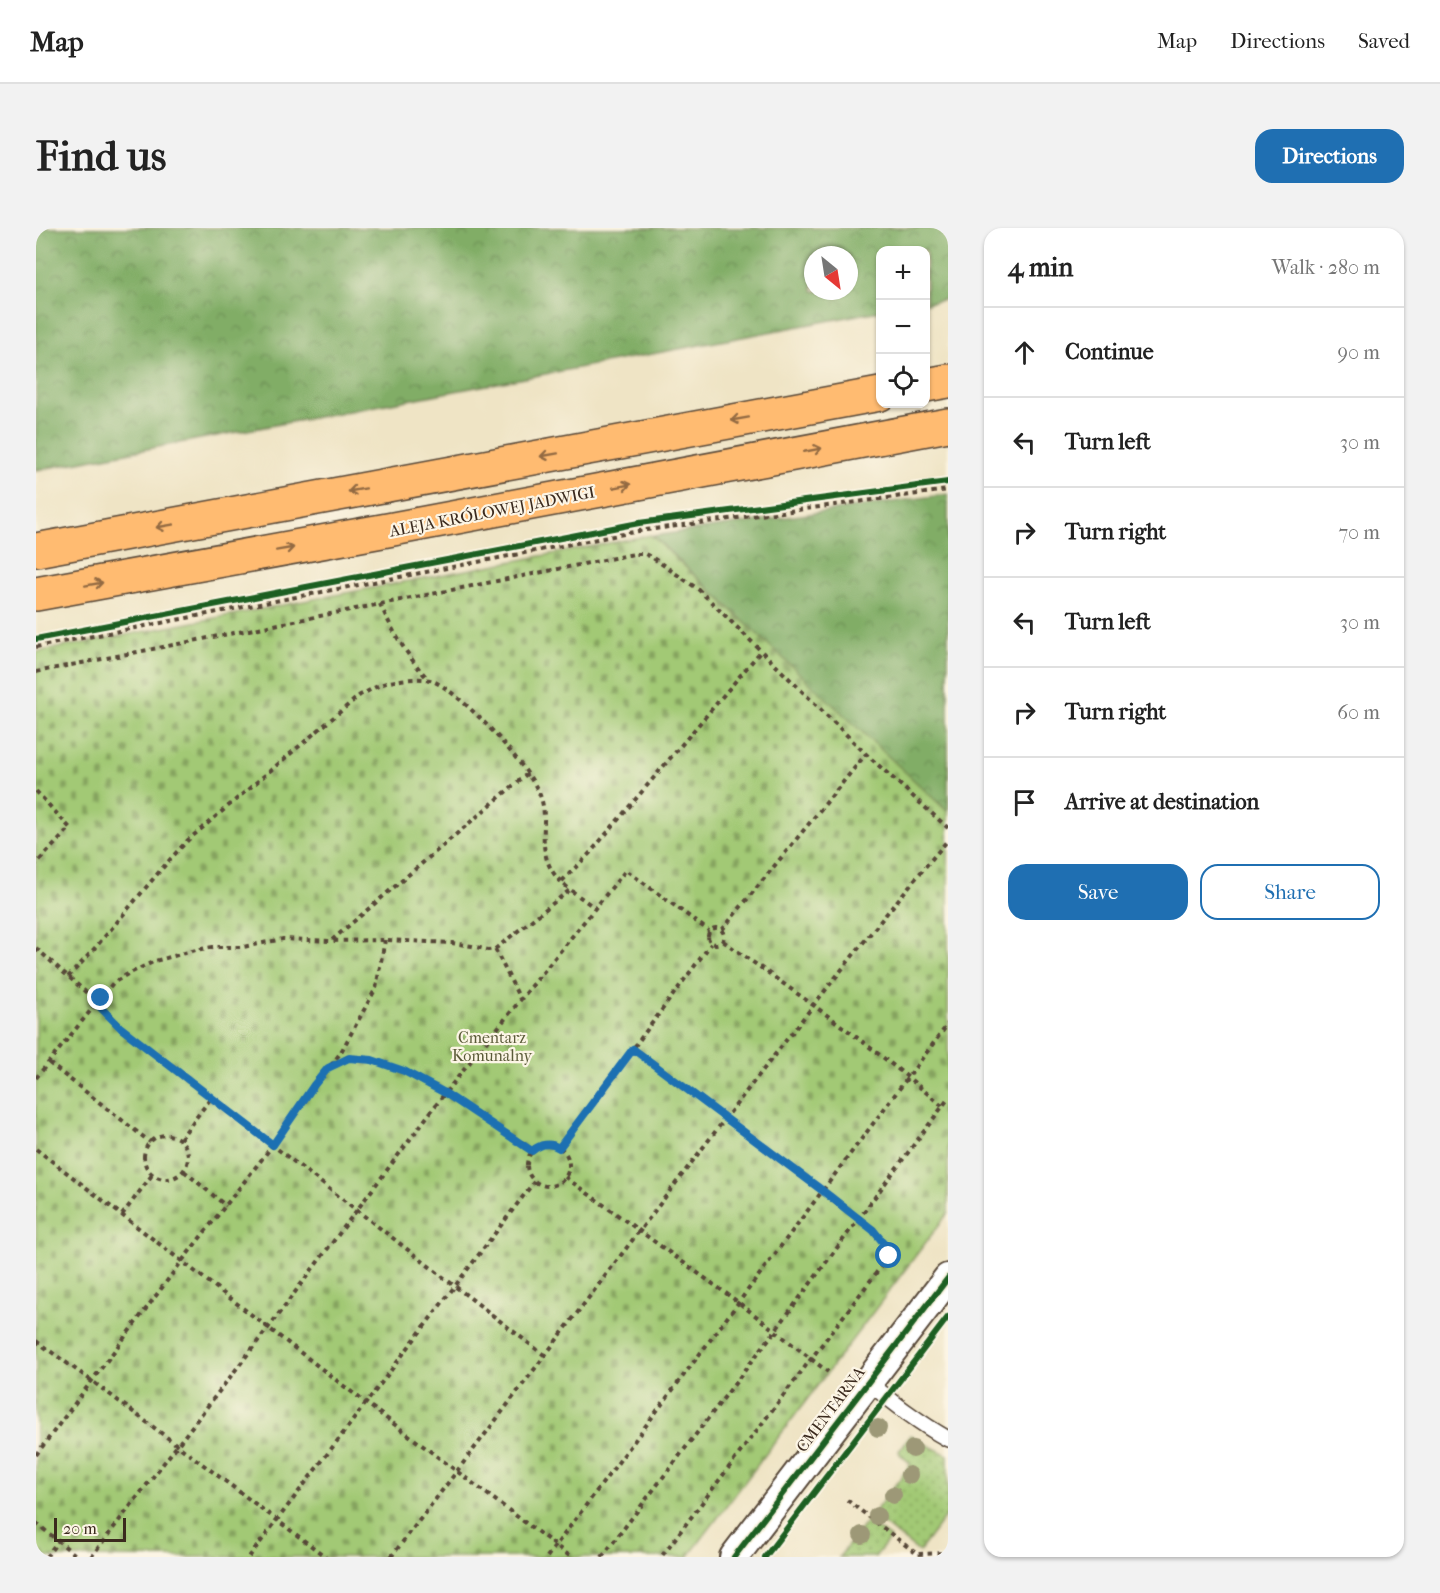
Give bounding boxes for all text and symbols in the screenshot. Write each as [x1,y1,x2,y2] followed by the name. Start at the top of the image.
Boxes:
[30,25,84,58] text: Map
[1157,29,1197,53] text: Map
[1230,29,1325,53] text: Directions
[1358,29,1410,53] text: Saved
[1255,129,1404,183] button: Directions
[36,132,166,181] text: Find us
[804,246,858,300] north arrow
[876,246,930,408] map controls
[876,246,930,300] button: +
[1008,252,1073,283] text: 4 min
[1272,256,1380,279] text: Walk · 280 m
[876,300,930,354] button: −
[1008,336,1041,369] icon: ahead
[1065,339,1154,365] text: Continue
[1338,341,1380,364] text: 90 m
[876,354,930,408] button: locate
[731,414,751,425] one-way arrow
[1008,426,1041,459] icon: left
[1065,429,1151,455] text: Turn left
[1340,431,1380,454] text: 30 m
[803,444,823,455] one-way arrow
[539,450,559,461] one-way arrow
[611,480,631,491] one-way arrow
[387,481,596,541] street label: ALEJA KRÓLOWEJ JADWIGI
[348,485,367,496] one-way arrow
[1008,516,1041,549] icon: right
[1065,519,1166,545] text: Turn right
[156,521,175,532] one-way arrow
[1338,521,1380,544] text: 70 m
[275,543,295,554] one-way arrow
[83,578,103,589] one-way arrow
[1008,606,1041,639] icon: left
[1065,609,1151,635] text: Turn left
[1340,611,1380,634] text: 30 m
[1008,696,1041,729] icon: right
[1065,699,1166,725] text: Turn right
[1337,701,1380,724] text: 60 m
[1008,786,1041,819] icon: arrive
[1065,789,1259,815] text: Arrive at destination
[1008,864,1188,920] button: Save
[1200,864,1380,920] button: Share
[87,984,113,1010] route end
[452,1028,532,1065] park label: Cmentarz Komunalny
[875,1242,901,1268] route start
[792,1362,869,1456] street label: CMENTARNA
[54,1515,126,1542] scale bar
[63,1519,97,1538] text: 20 m

